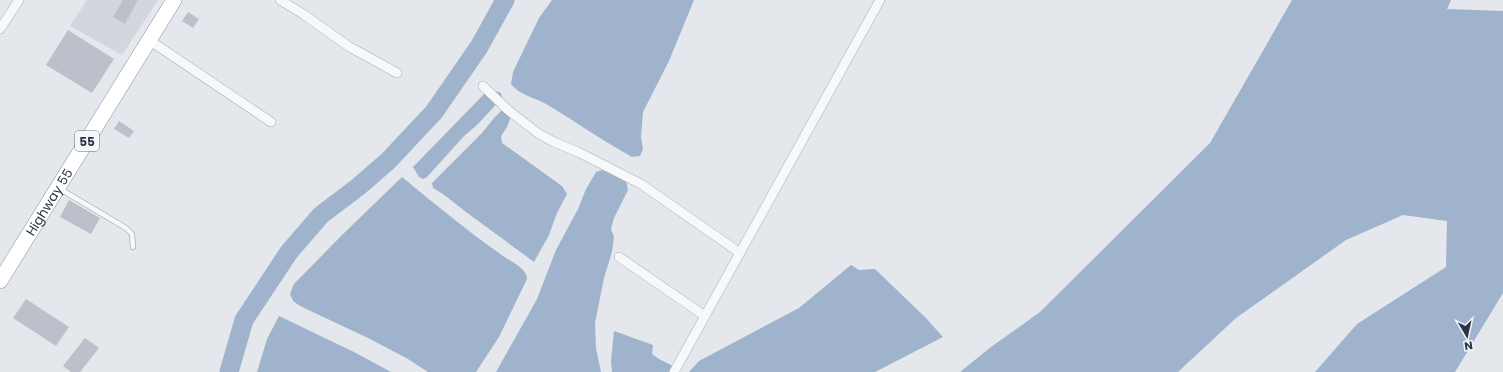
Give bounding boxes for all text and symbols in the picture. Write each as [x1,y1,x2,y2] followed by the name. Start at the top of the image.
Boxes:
[75,131,99,151] road number: 55
[21,165,77,239] street label: Highway 55
[1447,316,1487,356] north arrow
[1463,337,1474,354] text: N

